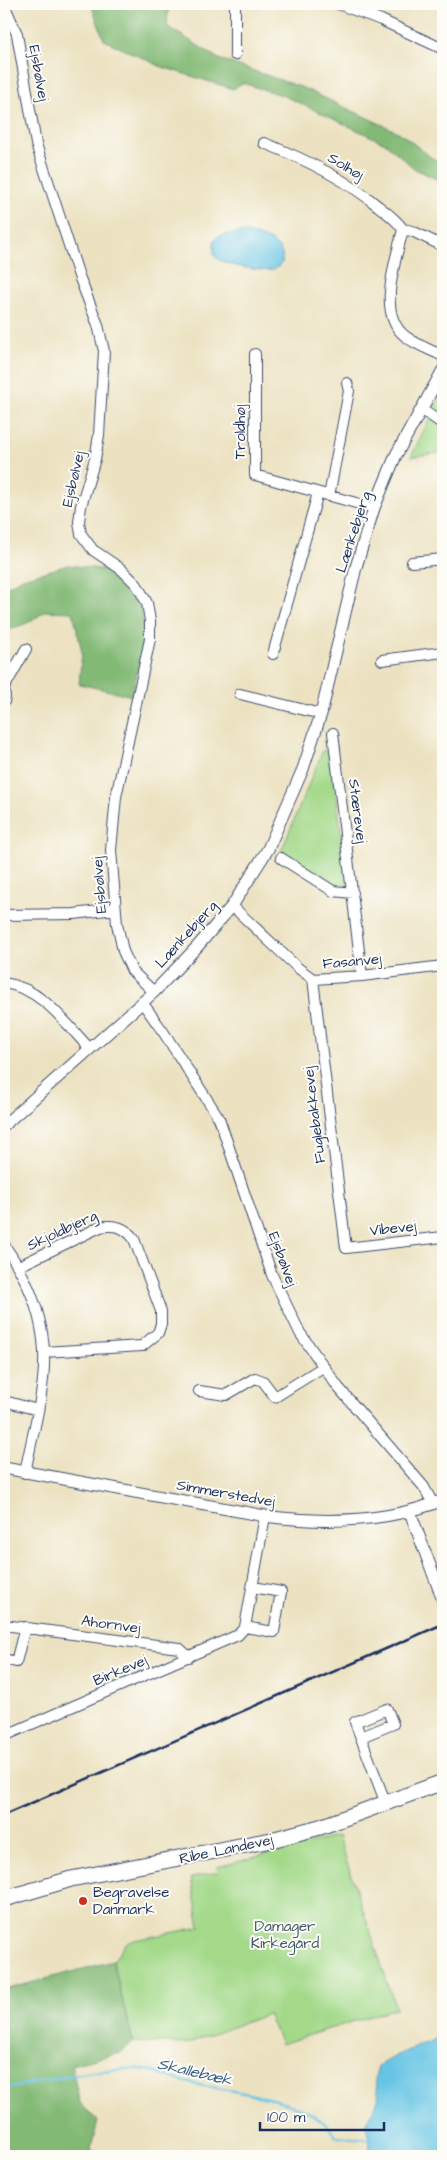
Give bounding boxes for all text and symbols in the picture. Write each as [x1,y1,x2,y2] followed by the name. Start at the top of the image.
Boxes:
[23,43,54,103] street label: Ejsbølvej
[324,147,368,186] street label: Solhøj
[230,404,251,459] street label: Troldhøj
[57,449,90,509] street label: Ejsbølvej
[330,489,378,576] street label: Lænkebjerg
[343,778,372,845] street label: Stærevej
[87,856,112,914] street label: Ejsbølvej
[150,896,223,973] street label: Lænkebjerg
[322,948,383,975] street label: Fasanvej
[298,1065,332,1165] street label: Fuglebakkevej
[24,1205,101,1257] street label: Skjoldbjerg
[369,1216,418,1241] street label: Vibevej
[263,1229,302,1290] street label: Ejsbølvej
[175,1475,277,1513] street label: Simmerstedvej
[80,1610,142,1639] street label: Ahornvej
[90,1650,151,1691] street label: Birkevej
[177,1829,275,1870] street label: Ribe Landevej
[93,1882,169,1920] place label: Begravelse Danmark
[77,1895,89,1907] marker: Begravelse Danmark
[251,1916,319,1955] park label: Damager Kirkegård
[156,2053,235,2091] water label: Skallebæk
[260,2100,383,2132] scale bar
[267,2107,306,2128] text: 100 m

